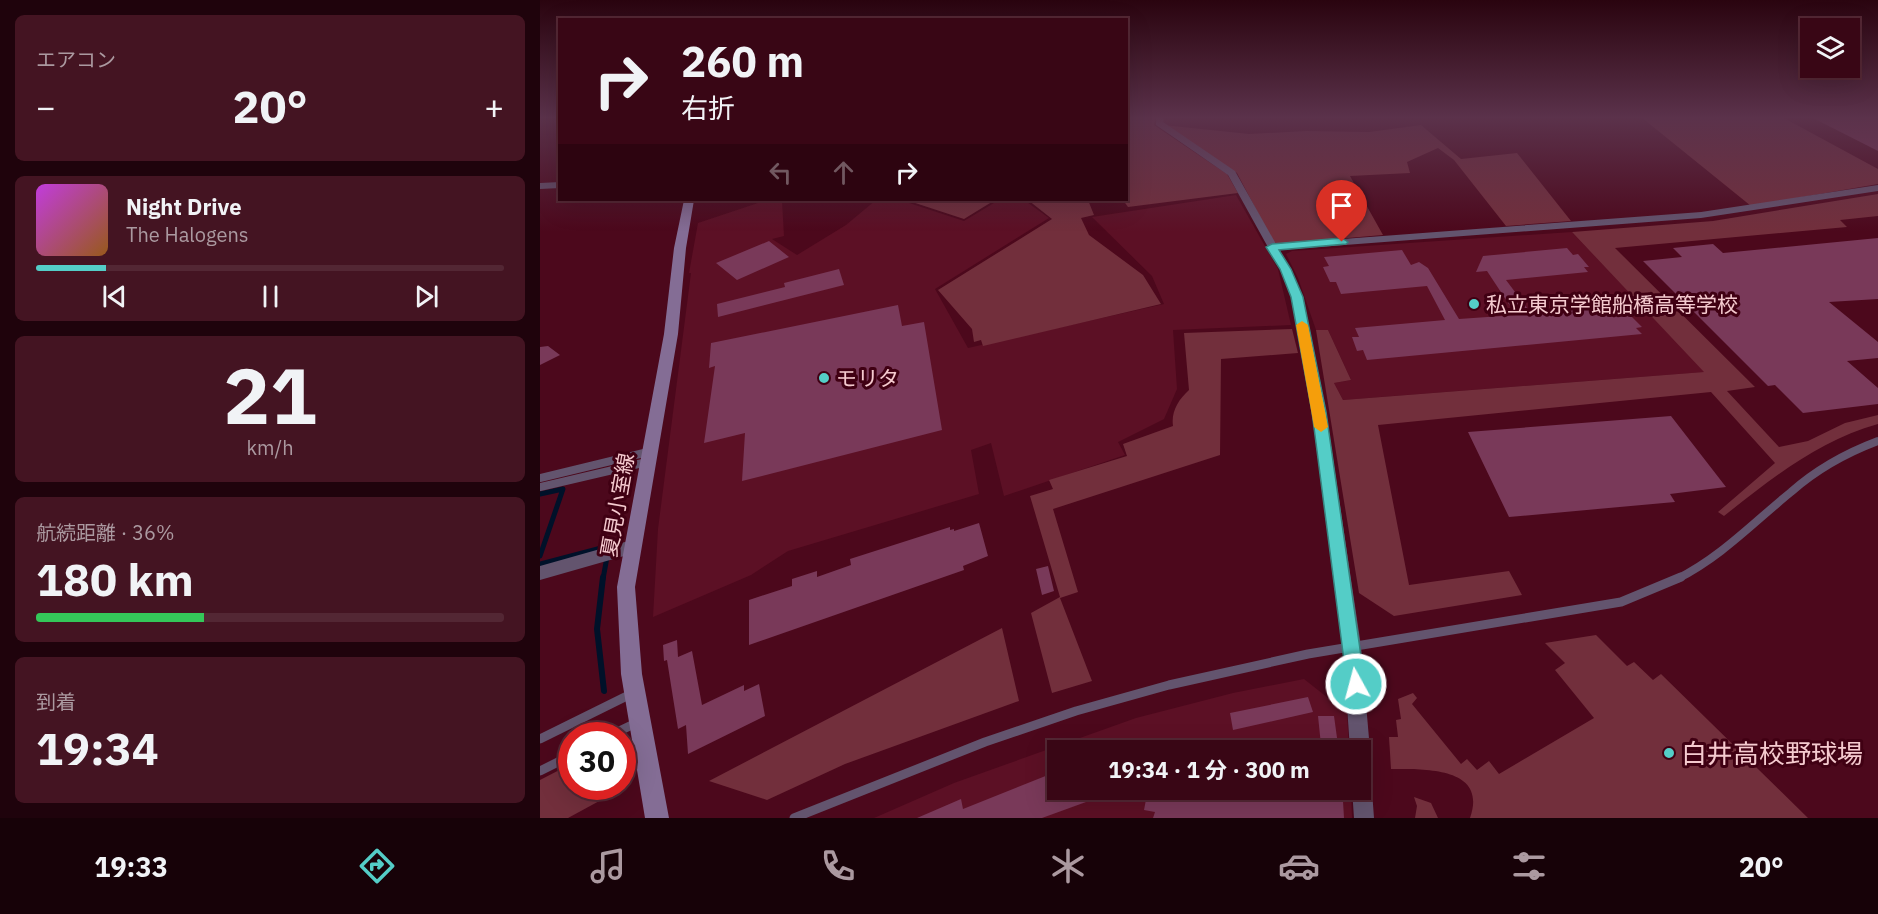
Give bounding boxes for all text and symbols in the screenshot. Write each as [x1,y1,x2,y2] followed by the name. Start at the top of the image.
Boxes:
[1800,18,1860,78] map controls
[1800,18,1860,78] button: layers
[681,34,804,89] text: 260 m
[582,42,660,120] icon: right
[36,46,116,73] text: エアコン
[232,77,308,135] text: 20°
[36,85,56,128] text: −
[484,85,504,128] text: +
[681,90,735,125] text: 右折
[764,156,797,189] icon: left
[827,156,860,189] icon: ahead
[890,156,923,189] icon: right
[1316,180,1367,242] pin
[1325,189,1358,222] icon: arrive
[126,192,242,221] text: Night Drive
[126,221,248,248] text: The Halogens
[98,280,131,313] icon: previous
[254,280,287,313] icon: pause
[410,280,443,313] icon: next
[1486,290,1738,318] place label: 私立東京学館船橋高等学校
[1467,297,1481,311] marker: 私立東京学館船橋高等学校
[223,344,317,445] text: 21
[836,364,899,392] place label: モリタ
[817,371,831,385] marker: モリタ
[246,434,294,461] text: km/h
[594,451,640,559] street label: 夏見小室線
[36,519,175,546] text: 航続距離 · 36%
[36,550,194,608] text: 180 km
[1324,652,1388,716] position arrow
[36,688,76,715] text: 到着
[36,719,159,777] text: 19:34
[558,722,636,800] speed limit sign: 30
[1681,736,1863,770] place label: 白井高校野球場
[1662,746,1676,760] marker: 白井高校野球場
[1108,755,1310,784] text: 19:34 · 1 分 · 300 m
[356,845,398,887] icon: directions
[587,845,629,887] icon: music
[817,845,859,887] icon: phone
[1047,845,1089,887] icon: climate
[1278,845,1320,887] icon: car
[1508,845,1550,887] icon: filters
[94,849,168,884] text: 19:33
[1739,849,1784,884] text: 20°

